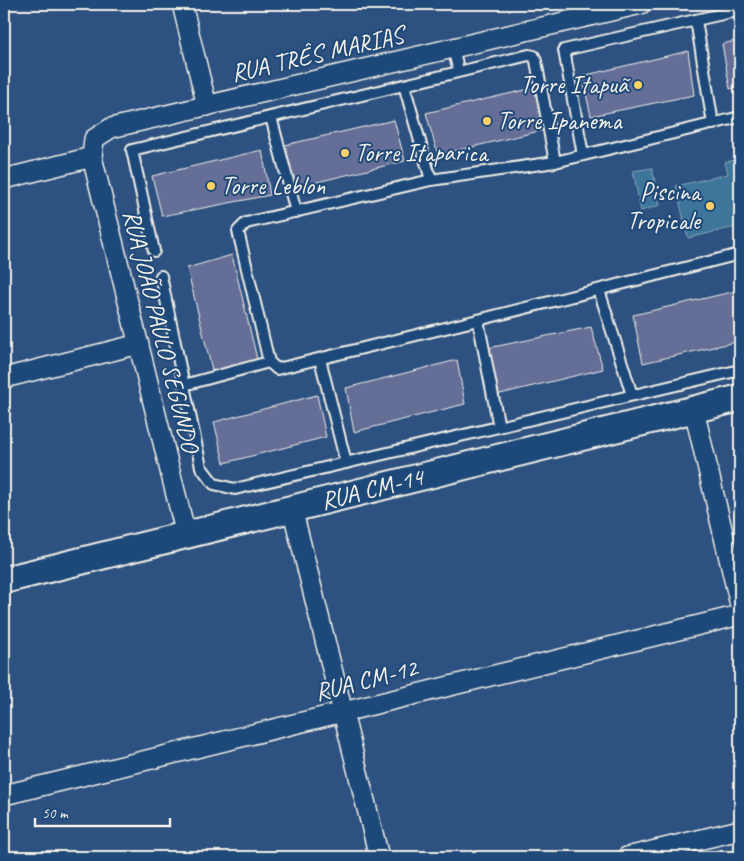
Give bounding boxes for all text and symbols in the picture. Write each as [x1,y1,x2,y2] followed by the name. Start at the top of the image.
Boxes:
[228,18,411,89] street label: RUA TRÊS MARIAS
[520,69,631,101] place label: Torre Itapuã
[632,79,644,91] marker: Torre Itapuã
[497,105,624,137] place label: Torre Ipanema
[481,115,493,127] marker: Torre Ipanema
[355,137,490,169] place label: Torre Itaparica
[339,147,351,159] marker: Torre Itaparica
[221,170,326,202] place label: Torre Leblon
[627,176,703,237] place label: Piscina Tropicale
[205,180,217,192] marker: Torre Leblon
[704,200,716,212] marker: Piscina Tropicale
[115,207,207,458] street label: RUA JOÃO PAULO SEGUNDO
[318,460,429,517] street label: RUA CM-14
[312,651,422,708] street label: RUA CM-12
[35,796,170,828] scale bar
[42,804,69,823] text: 50 m

